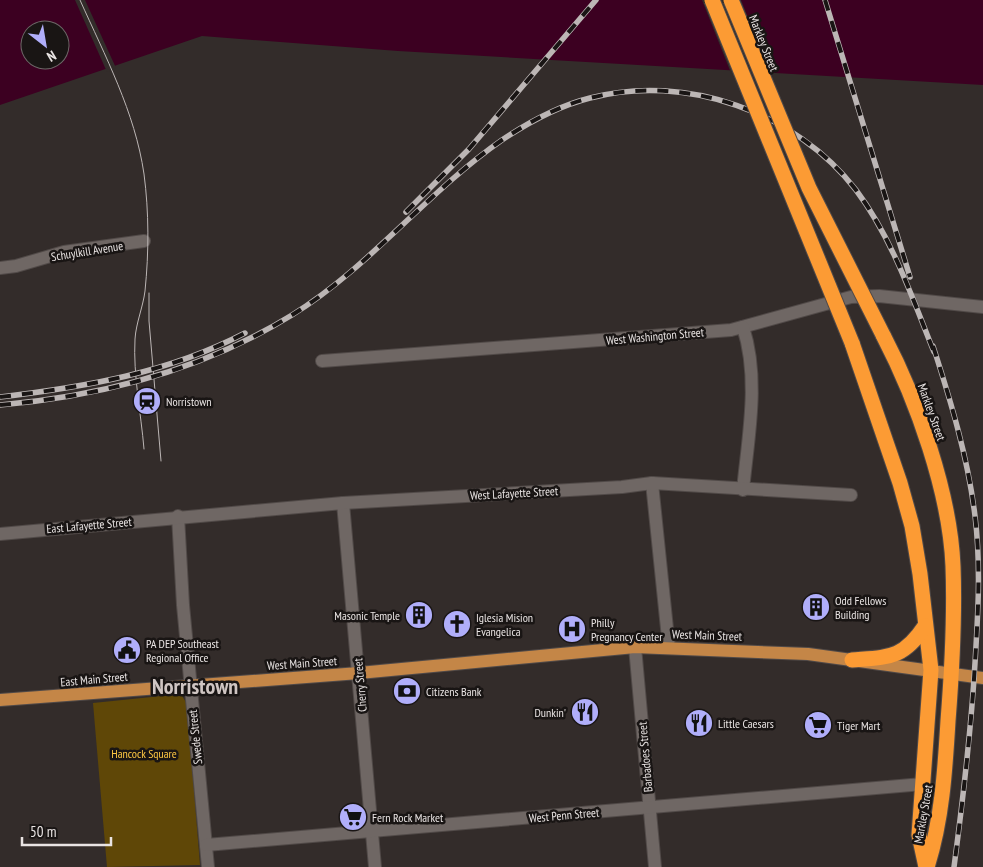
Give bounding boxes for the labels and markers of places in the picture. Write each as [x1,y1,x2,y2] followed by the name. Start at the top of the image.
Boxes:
[132,386,162,416] station icon: Norristown
[166,394,212,409] place label: Norristown
[801,592,831,622] building icon: Odd Fellows Building
[835,593,886,622] place label: Odd Fellows Building
[404,600,434,630] building icon: Masonic Temple
[334,608,400,623] place label: Masonic Temple
[442,609,472,639] church icon: Iglesia Mision Evangelica
[476,610,533,639] place label: Iglesia Mision Evangelica
[557,614,587,644] hospital icon: Philly Pregnancy Center
[591,615,663,644] place label: Philly Pregnancy Center
[112,635,142,665] public building icon: PA DEP Southeast Regional Office
[146,636,220,665] place label: PA DEP Southeast Regional Office
[392,676,422,706] bank icon: Citizens Bank
[426,684,482,699] place label: Citizens Bank
[570,697,600,727] restaurant icon: Dunkin'
[535,705,566,720] place label: Dunkin'
[684,708,714,738] restaurant icon: Little Caesars
[803,710,833,740] supermarket icon: Tiger Mart
[718,716,774,731] place label: Little Caesars
[837,718,881,733] place label: Tiger Mart
[338,802,368,832] supermarket icon: Fern Rock Market
[372,810,444,825] place label: Fern Rock Market

